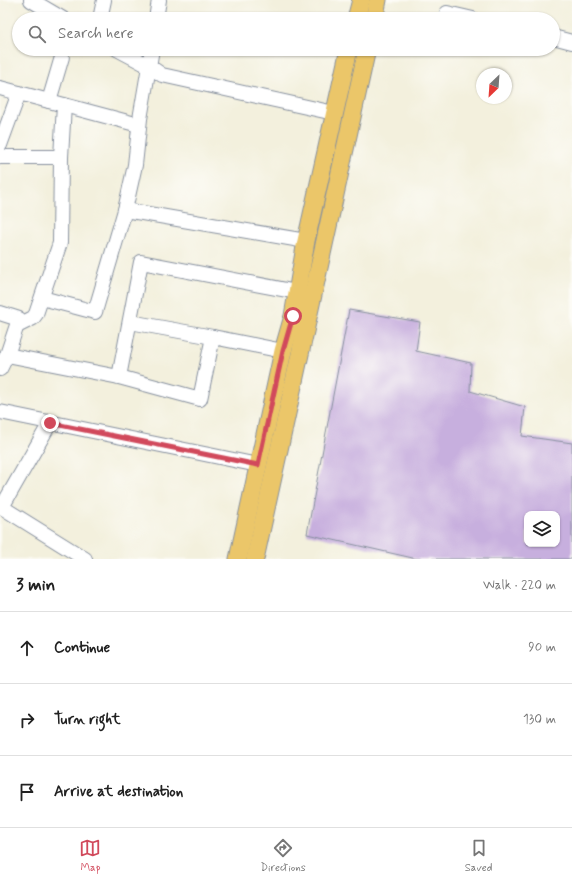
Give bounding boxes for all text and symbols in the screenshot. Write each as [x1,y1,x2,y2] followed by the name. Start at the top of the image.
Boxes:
[12,12,560,56] search box
[26,23,48,45] icon: search
[58,24,134,44] text: Search here
[476,68,512,104] north arrow
[284,307,302,325] route start
[41,414,59,432] route end
[524,511,560,547] map controls
[524,511,560,547] button: layers
[16,574,55,596] text: 3 min
[483,577,556,594] text: Walk · 220 m
[16,637,38,659] icon: ahead
[54,638,110,658] text: Continue
[528,639,556,656] text: 90 m
[16,709,38,731] icon: right
[54,710,121,730] text: Turn right
[523,711,556,728] text: 130 m
[16,781,38,803] icon: arrive
[54,782,183,802] text: Arrive at destination
[79,837,101,875] tab: Map
[260,837,306,875] tab: Directions
[465,837,492,875] tab: Saved

